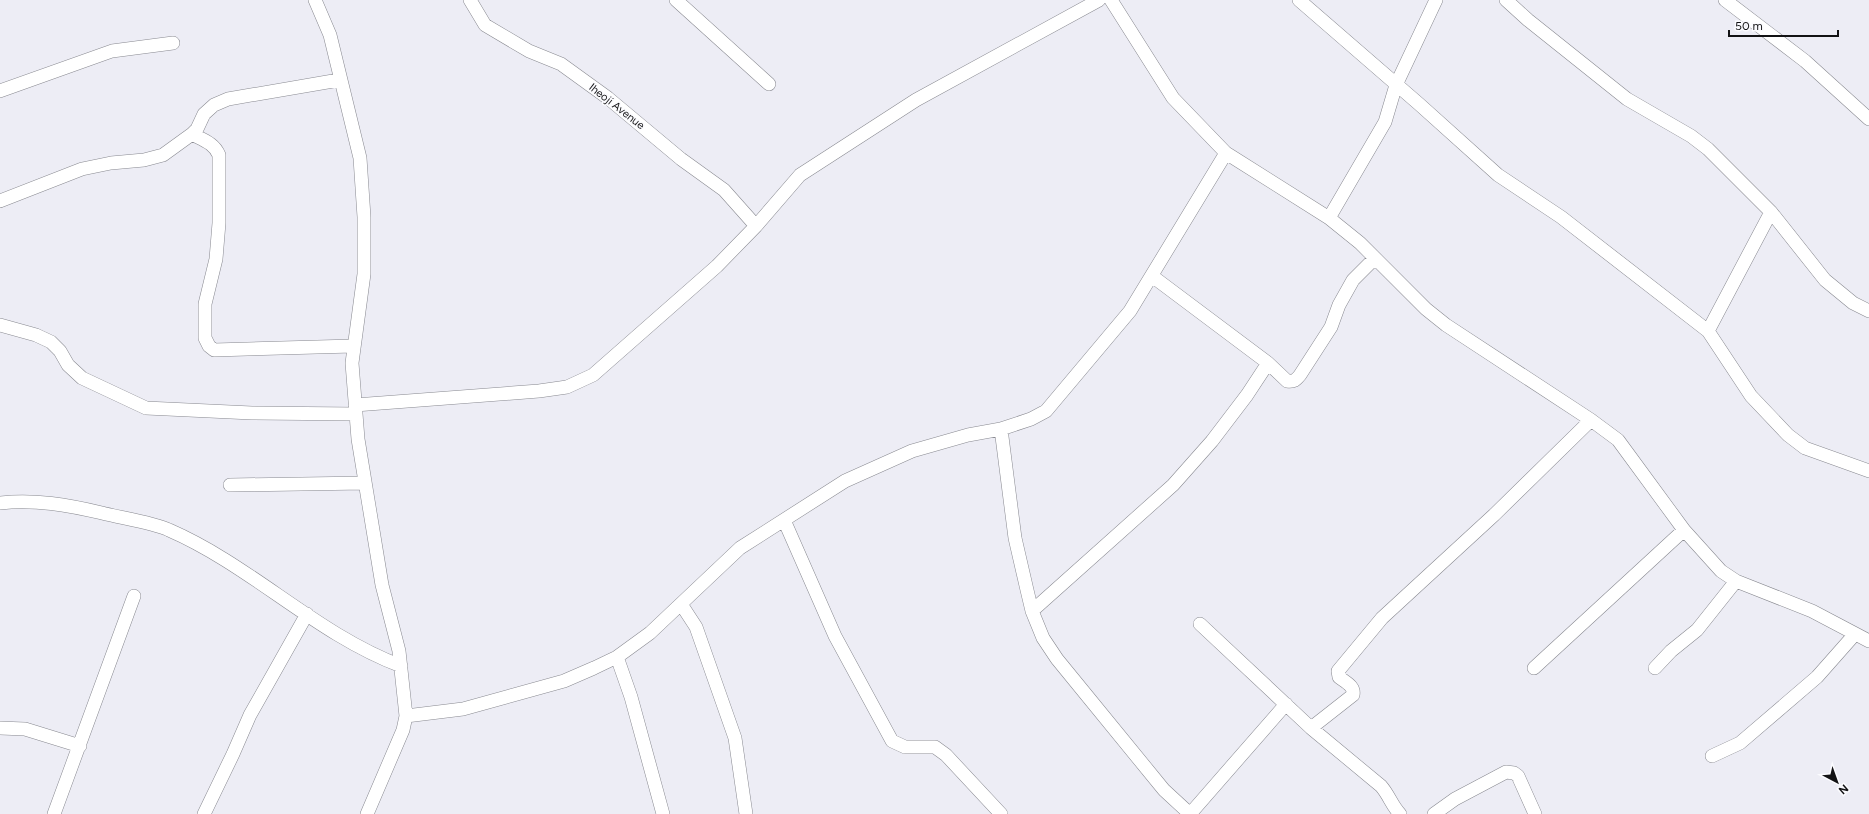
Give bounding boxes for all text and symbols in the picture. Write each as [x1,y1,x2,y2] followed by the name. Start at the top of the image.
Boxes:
[1729,12,1838,38] scale bar
[1735,19,1763,33] text: 50 m
[586,81,647,132] street label: Iheoji Avenue
[1817,762,1857,802] north arrow
[1836,781,1851,797] text: N

